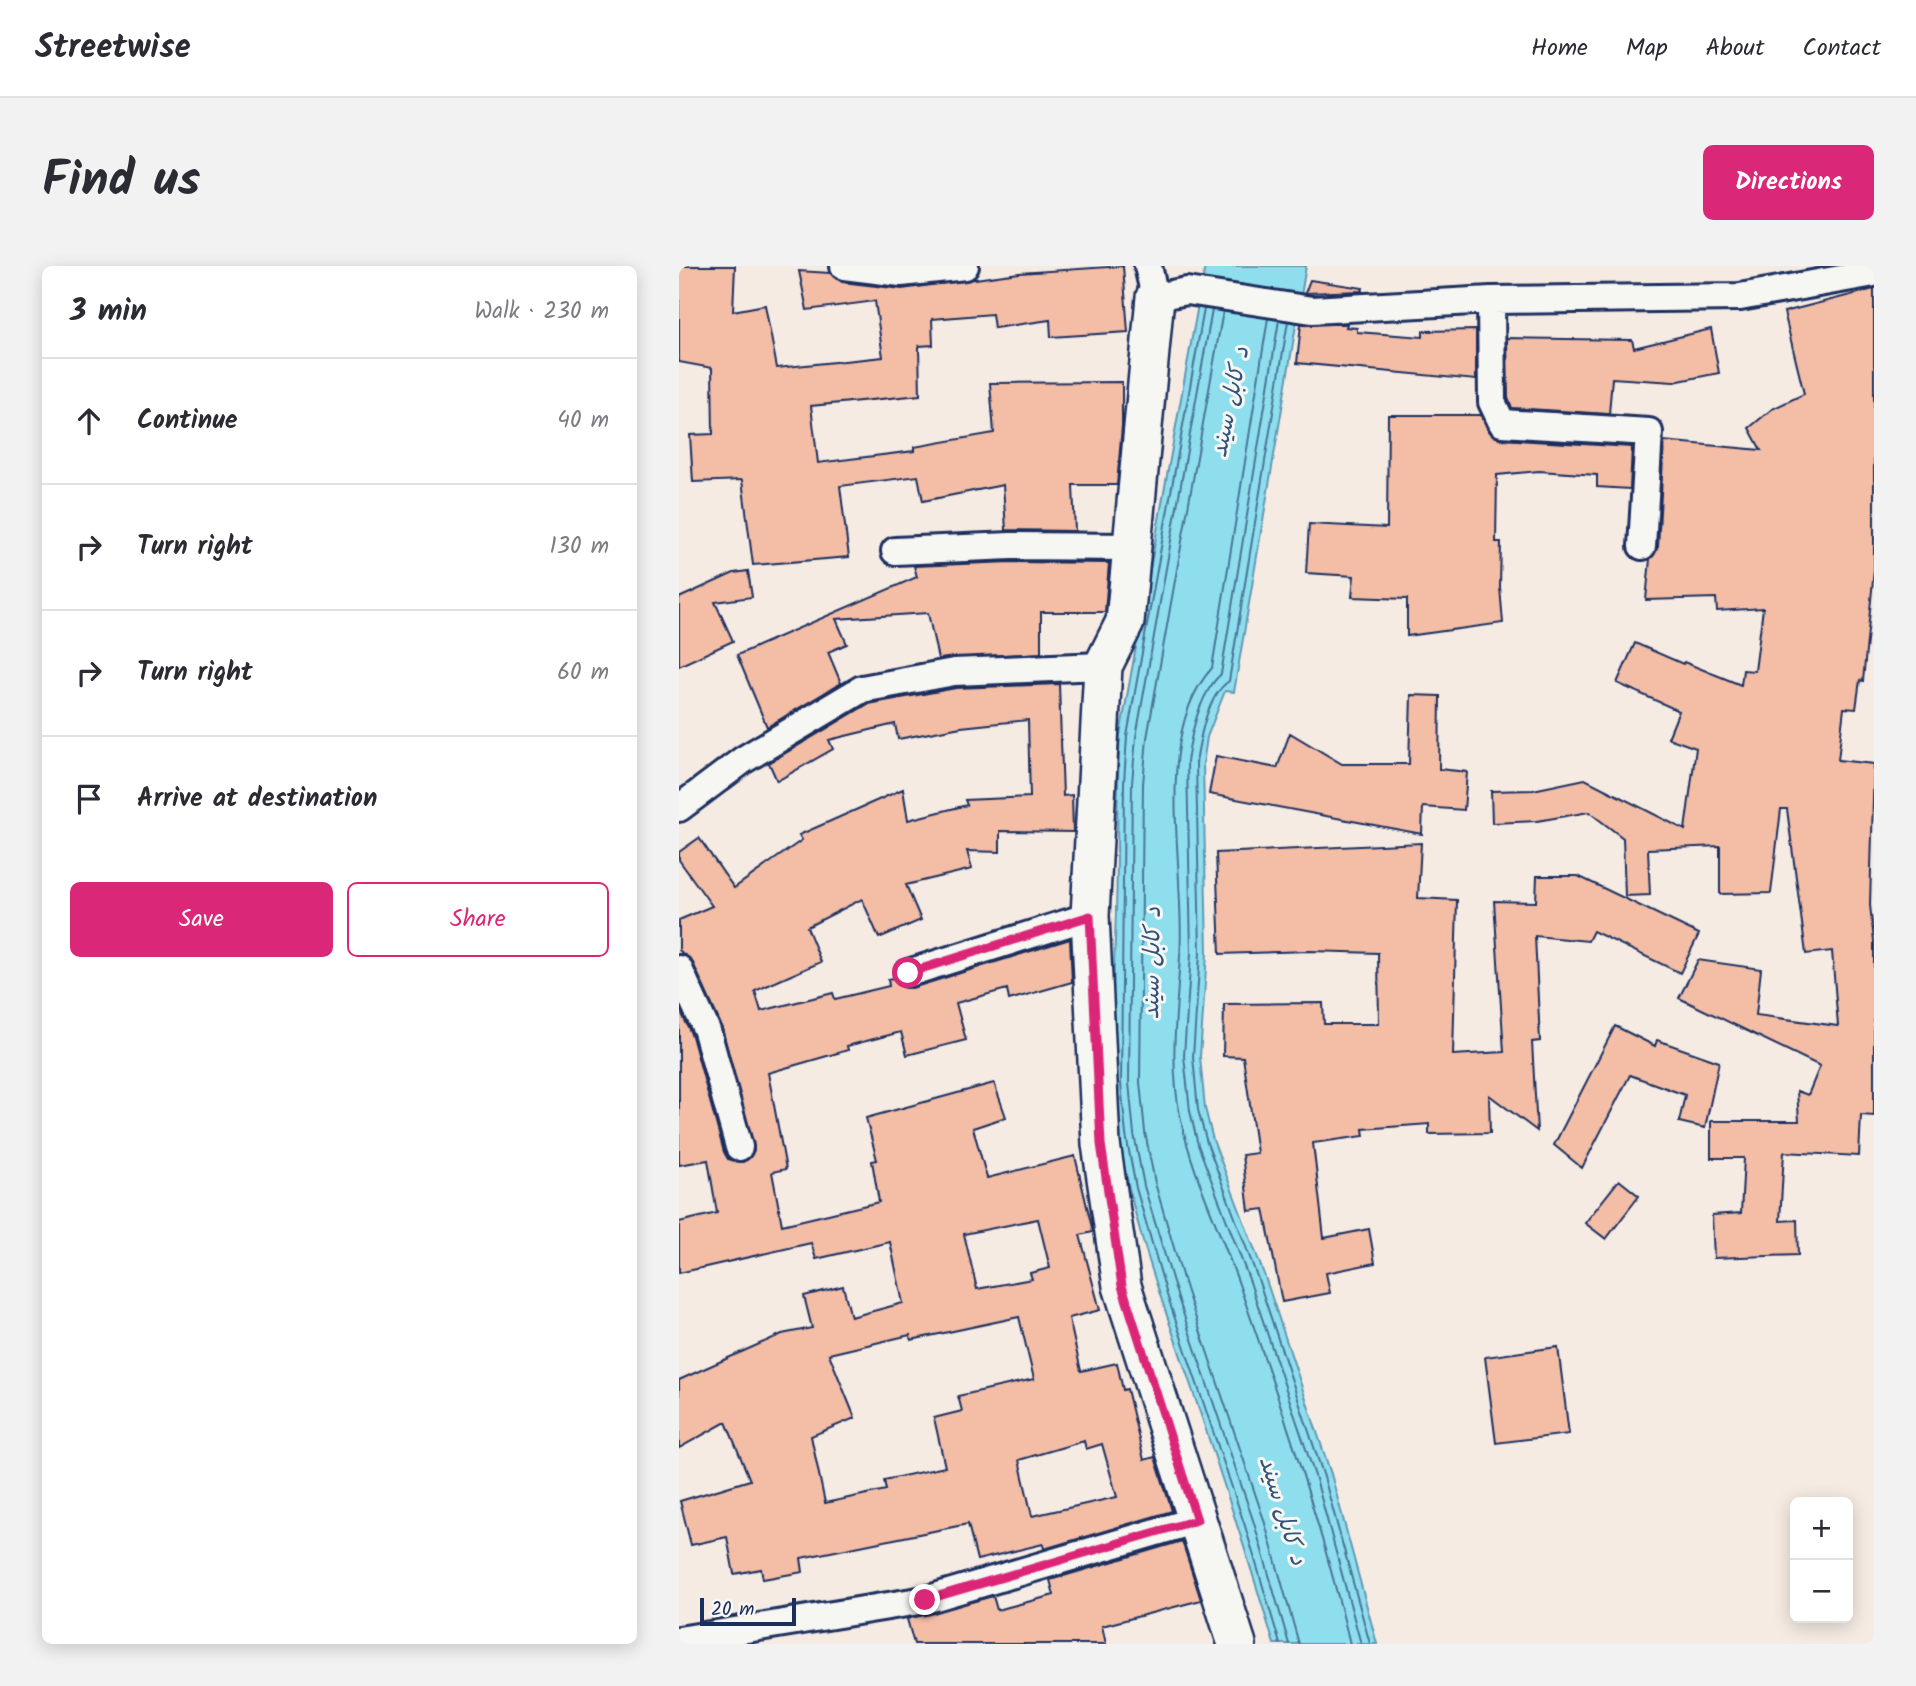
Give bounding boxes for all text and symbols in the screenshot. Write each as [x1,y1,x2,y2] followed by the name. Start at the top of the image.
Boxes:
[35,22,191,75] text: Streetwise
[1531,29,1588,68] text: Home
[1626,29,1668,68] text: Map
[1706,29,1764,68] text: About
[1802,29,1881,68] text: Contact
[42,143,200,221] text: Find us
[1703,145,1874,220] button: Directions
[70,288,147,336] text: 3 min
[474,294,609,330] text: Walk · 230 m
[1202,343,1260,461] water label: د کابل سيند
[137,400,238,442] text: Continue
[70,402,108,440] icon: ahead
[557,403,609,439] text: 40 m
[137,526,253,568] text: Turn right
[70,528,108,566] icon: right
[550,529,609,565] text: 130 m
[137,652,253,694] text: Turn right
[70,654,108,692] icon: right
[557,655,609,691] text: 60 m
[137,778,377,820] text: Arrive at destination
[70,780,108,818] icon: arrive
[70,882,333,957] button: Save
[347,882,609,957] button: Share
[1134,907,1172,1019] water label: د کابل سيند
[892,957,923,988] route start
[1248,1452,1316,1570] water label: د کابل سيند
[1790,1497,1853,1623] map controls
[1790,1497,1853,1560] button: +
[1790,1560,1853,1623] button: −
[909,1584,940,1615] route end
[700,1595,796,1627] scale bar
[711,1595,754,1625] text: 20 m

